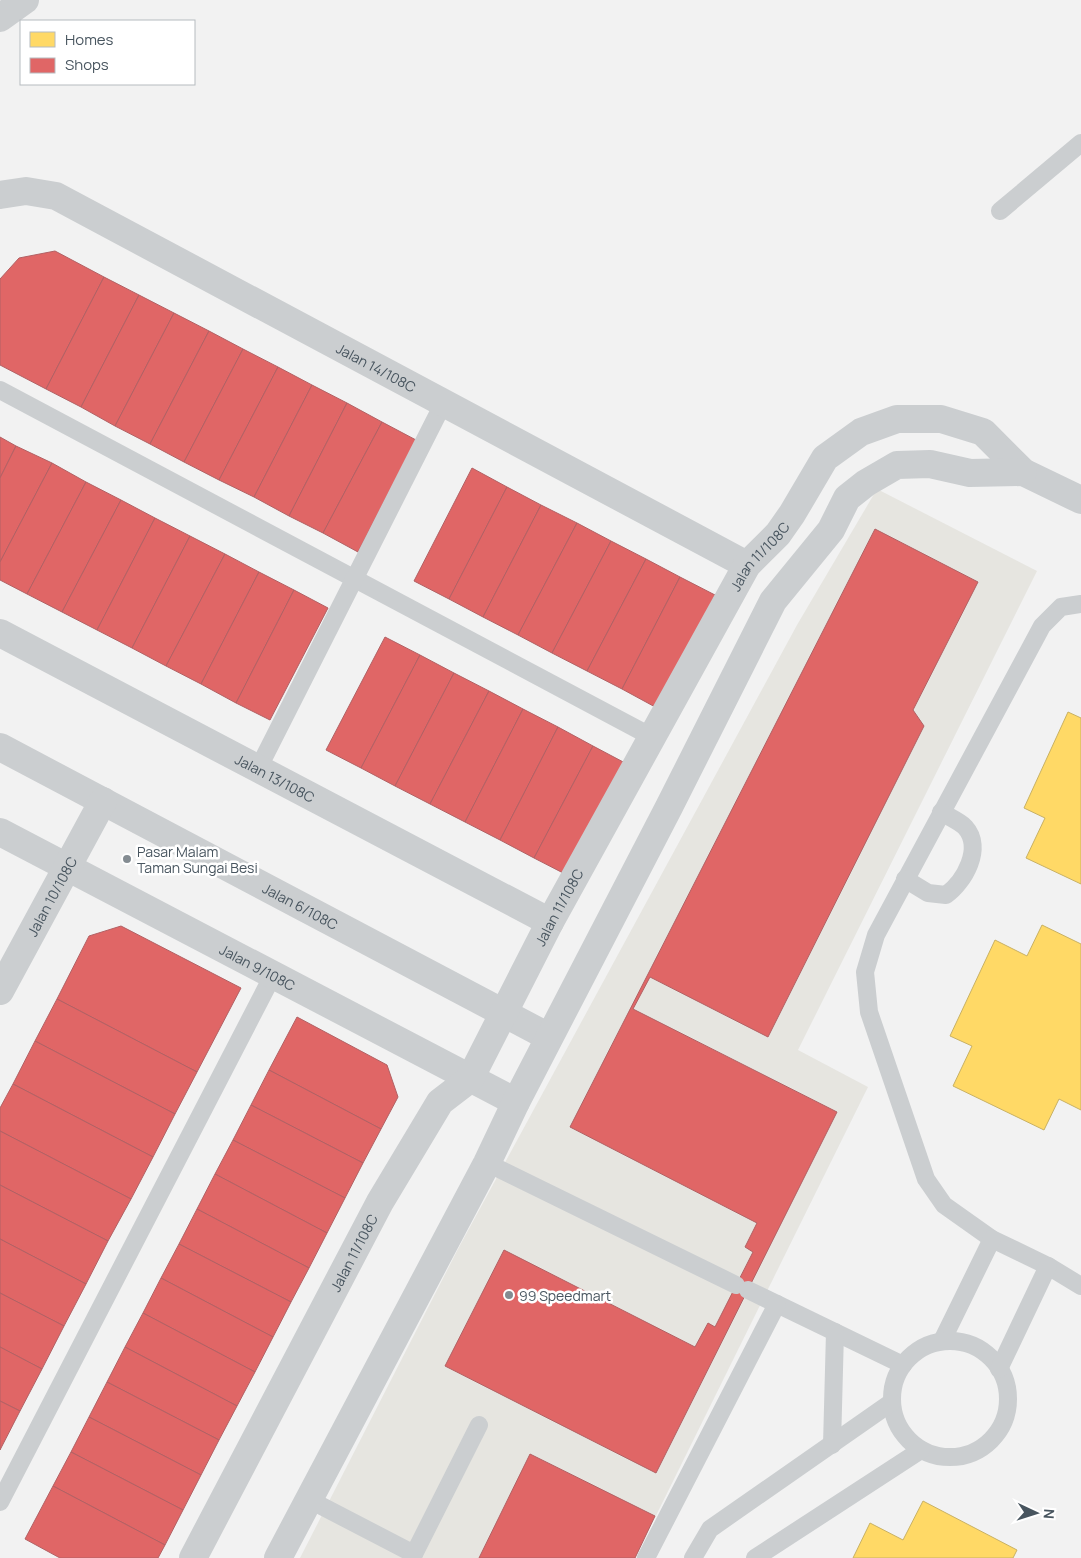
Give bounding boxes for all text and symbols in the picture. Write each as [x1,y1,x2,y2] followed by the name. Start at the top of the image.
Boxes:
[20,20,195,85] legend
[65,29,114,50] text: Homes
[65,54,109,75] text: Shops
[333,338,420,396] street label: Jalan 14/108C
[725,518,793,594] street label: Jalan 11/108C
[232,749,318,806] street label: Jalan 13/108C
[137,842,258,877] place label: Pasar Malam Taman Sungai Besi
[22,853,81,939] street label: Jalan 10/108C
[121,853,133,865] marker: Pasar Malam Taman Sungai Besi
[530,865,587,949] street label: Jalan 11/108C
[260,878,342,934] street label: Jalan 6/108C
[217,939,299,995] street label: Jalan 9/108C
[325,1211,382,1295] street label: Jalan 11/108C
[519,1286,611,1305] place label: 99 Speedmart
[503,1289,515,1301] marker: 99 Speedmart
[1011,1488,1061,1538] north arrow
[1040,1508,1059,1520] text: N

